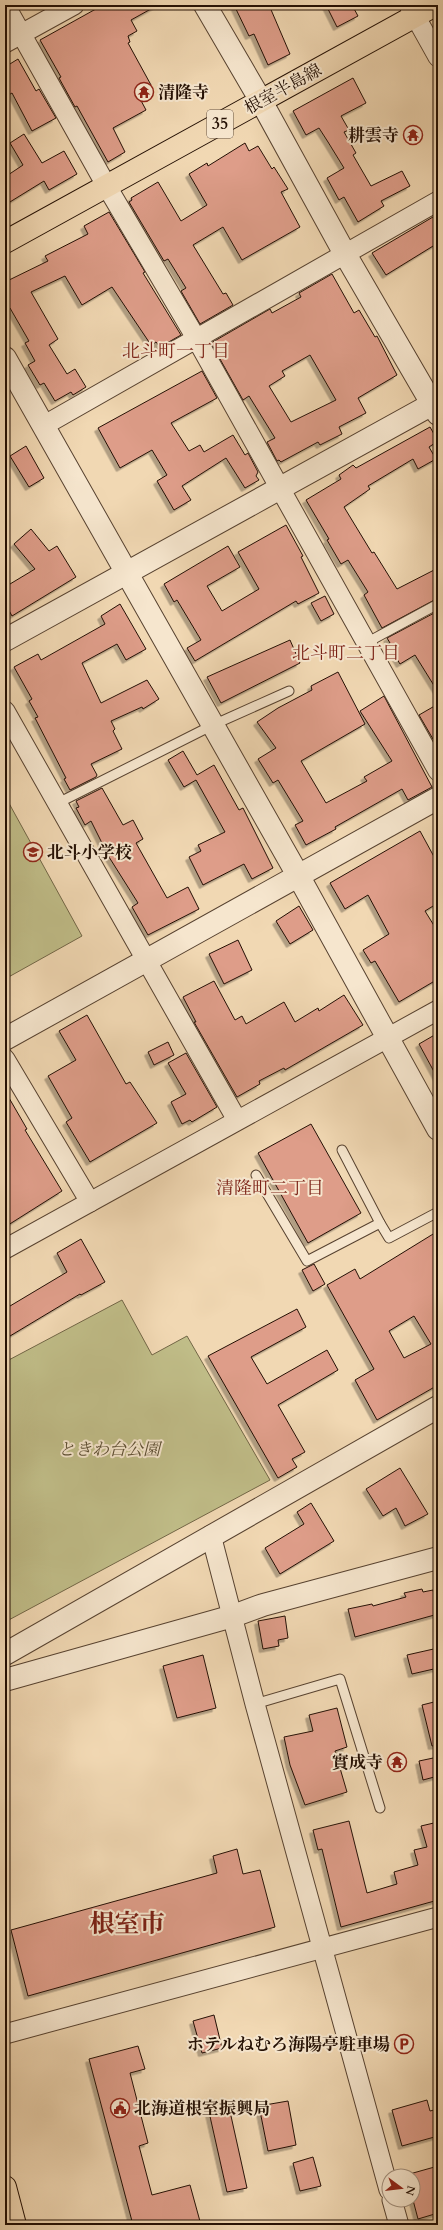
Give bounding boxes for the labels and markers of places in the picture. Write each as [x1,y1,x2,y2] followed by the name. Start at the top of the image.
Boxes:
[133,81,155,103] temple icon: 清隆寺
[158,81,209,104] place label: 清隆寺
[348,124,399,147] place label: 耕雲寺
[402,124,424,146] temple icon: 耕雲寺
[22,841,44,863] school or university icon: 北斗小学校
[47,841,132,864] place label: 北斗小学校
[332,1751,383,1774] place label: 實成寺
[386,1751,408,1773] temple icon: 實成寺
[187,2033,390,2056] place label: ホテルねむろ海陽亭駐車場
[393,2033,415,2055] parking icon: ホテルねむろ海陽亭駐車場
[109,2097,131,2119] public building icon: 北海道根室振興局
[134,2097,270,2120] place label: 北海道根室振興局

